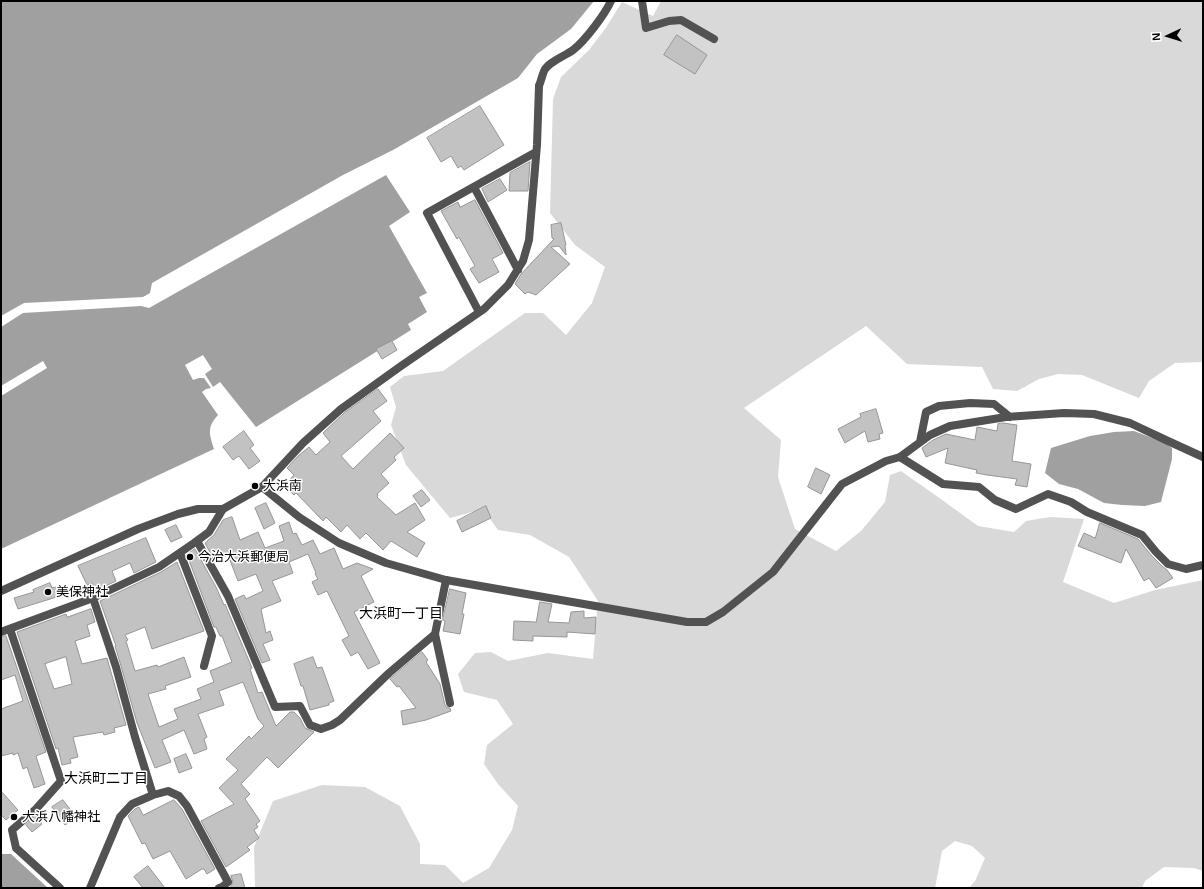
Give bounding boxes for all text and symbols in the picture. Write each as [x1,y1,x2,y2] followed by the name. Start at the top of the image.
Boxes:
[1148,16,1188,56] north arrow
[1150,32,1162,41] text: N
[263,478,302,494] place label: 大浜南
[250,481,260,491] marker: 大浜南
[198,549,289,565] place label: 今治大浜郵便局
[185,552,195,562] marker: 今治大浜郵便局
[56,584,108,600] place label: 美保神社
[43,587,53,597] marker: 美保神社
[359,606,443,622] district label: 大浜町一丁目
[64,771,148,787] district label: 大浜町二丁目
[22,809,100,825] place label: 大浜八幡神社
[9,812,19,822] marker: 大浜八幡神社

